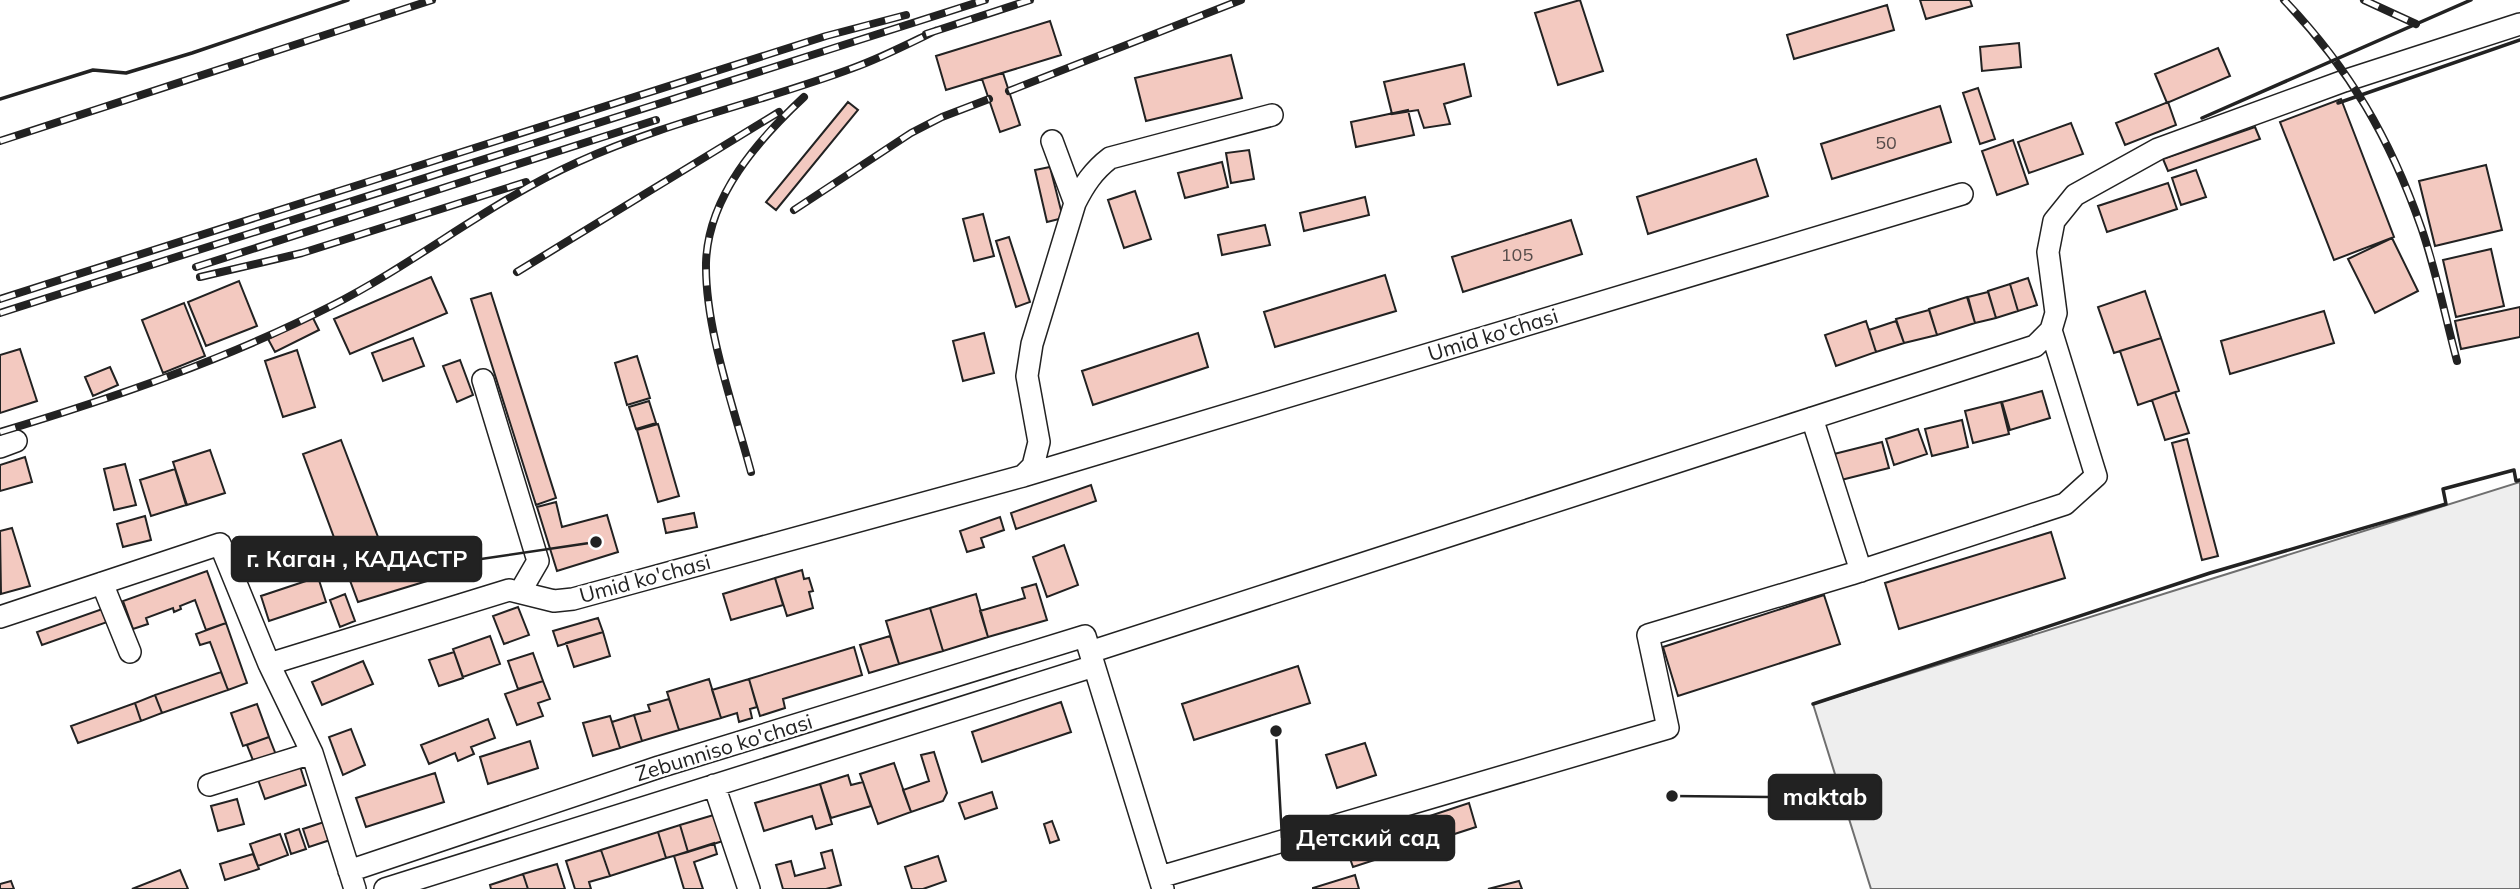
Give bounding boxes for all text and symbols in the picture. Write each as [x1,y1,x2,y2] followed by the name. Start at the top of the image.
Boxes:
[1875,131,1897,154] house number: 50
[1501,243,1533,266] house number: 105
[1424,302,1561,366] street label: Umid ko'chasi
[232,537,481,581] callout: г. Каган , КАДАСТР
[246,544,468,573] text: г. Каган , КАДАСТР
[576,548,713,608] street label: Umid ko'chasi
[632,708,815,786] street label: Zebunniso ko'chasi
[1769,775,1881,819] callout: maktab
[1783,782,1867,811] text: maktab
[1282,816,1454,860] callout: Детский сад
[1296,823,1440,852] text: Детский сад

